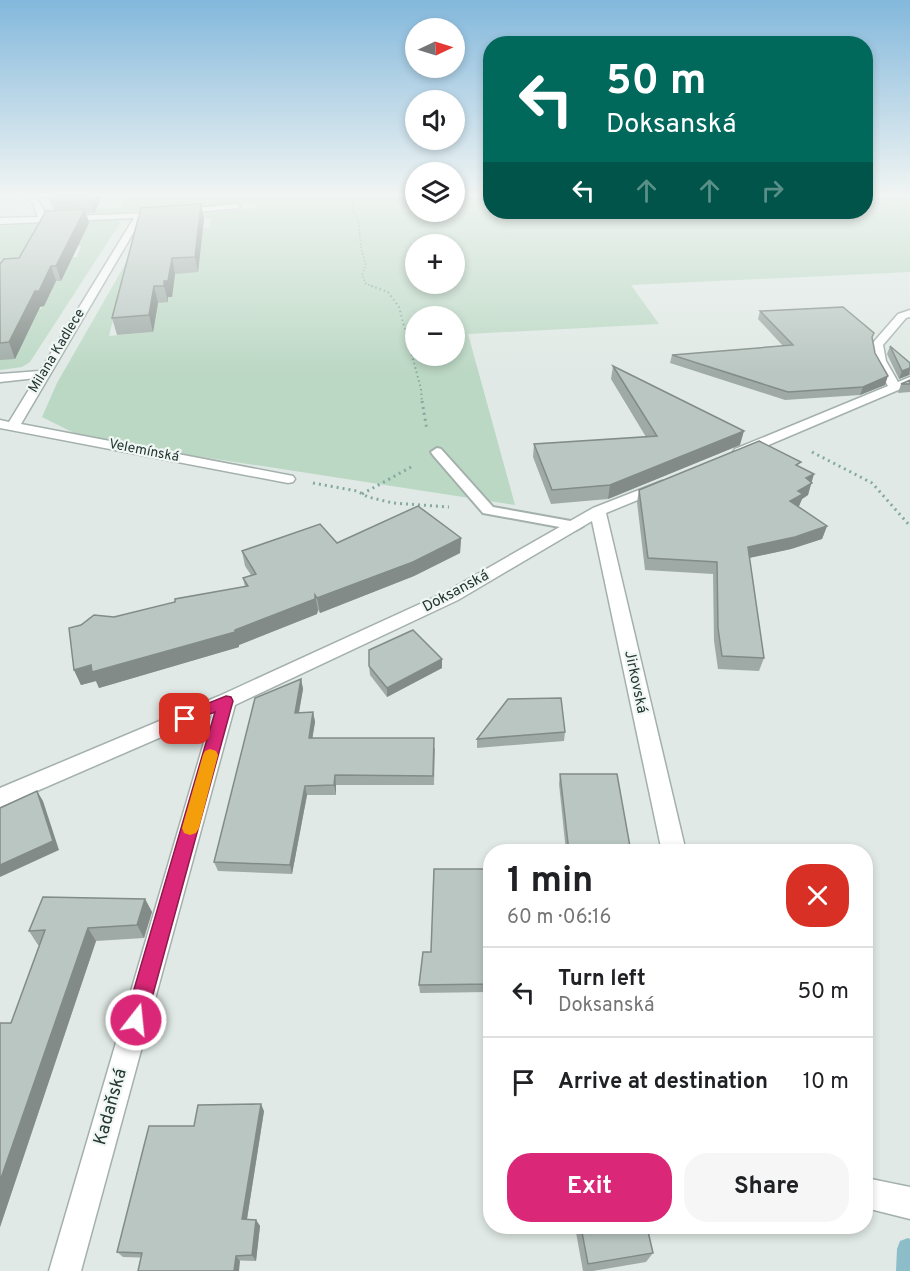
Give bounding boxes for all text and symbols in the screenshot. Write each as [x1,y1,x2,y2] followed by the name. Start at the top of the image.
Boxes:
[405,18,465,78] north arrow
[405,18,465,366] map controls
[606,56,707,109] text: 50 m
[507,60,585,138] icon: left
[405,90,465,150] button: sound
[606,108,736,142] text: Doksanská
[405,162,465,222] button: layers
[567,174,600,207] icon: left
[630,174,663,207] icon: ahead
[693,174,726,207] icon: ahead
[756,174,789,207] icon: right
[405,234,465,294] button: +
[25,306,89,396] street label: Milana Kadlece
[405,306,465,366] button: −
[107,436,181,466] street label: Velemínská
[420,567,493,617] street label: Doksanská
[619,649,651,715] street label: Jirkovská
[159,693,210,744] pin
[168,702,201,735] icon: arrive
[507,859,593,905] text: 1 min
[786,864,849,927] button: close
[507,905,612,931] text: 60 m · 06:16
[558,966,646,993] text: Turn left
[507,976,540,1009] icon: left
[797,979,849,1006] text: 50 m
[104,988,168,1052] position arrow
[558,993,655,1019] text: Doksanská
[89,1066,133,1148] street label: Kadaňská
[507,1066,540,1099] icon: arrive
[558,1069,768,1096] text: Arrive at destination
[803,1069,849,1096] text: 10 m
[507,1153,672,1222] button: Exit
[684,1153,849,1222] button: Share

